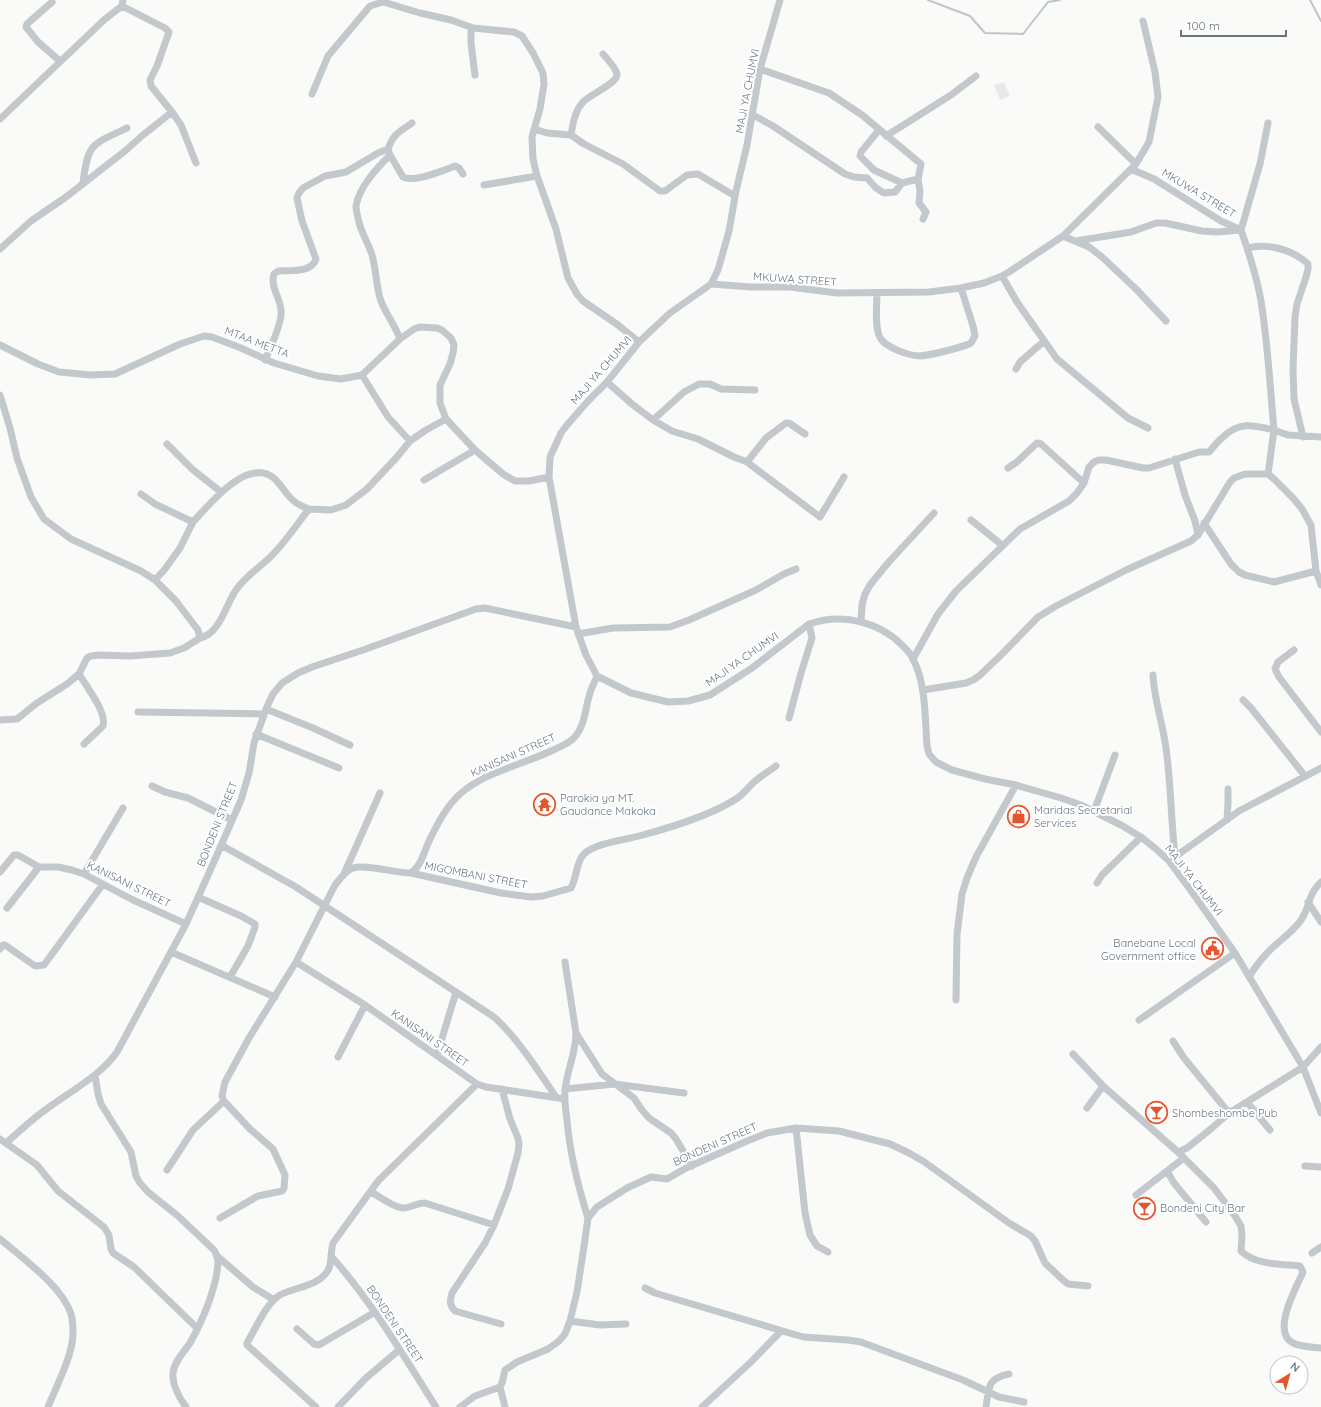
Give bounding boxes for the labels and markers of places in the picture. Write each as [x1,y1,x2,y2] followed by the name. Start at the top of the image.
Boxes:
[532,791,558,817] temple icon: Parokia ya MT. Gaudance Makoka
[560,791,656,818] place label: Parokia ya MT. Gaudance Makoka
[1005,803,1031,829] shop icon: Maridas Secretarial Services
[1034,803,1132,830] place label: Maridas Secretarial Services
[1101,936,1196,963] place label: Banebane Local Government office
[1199,936,1225,962] public building icon: Banebane Local Government office
[1144,1100,1170,1126] bar icon: Shombeshombe Pub
[1172,1106,1278,1120] place label: Shombeshombe Pub
[1131,1195,1157,1221] bar icon: Bondeni City Bar
[1160,1201,1246,1215] place label: Bondeni City Bar

